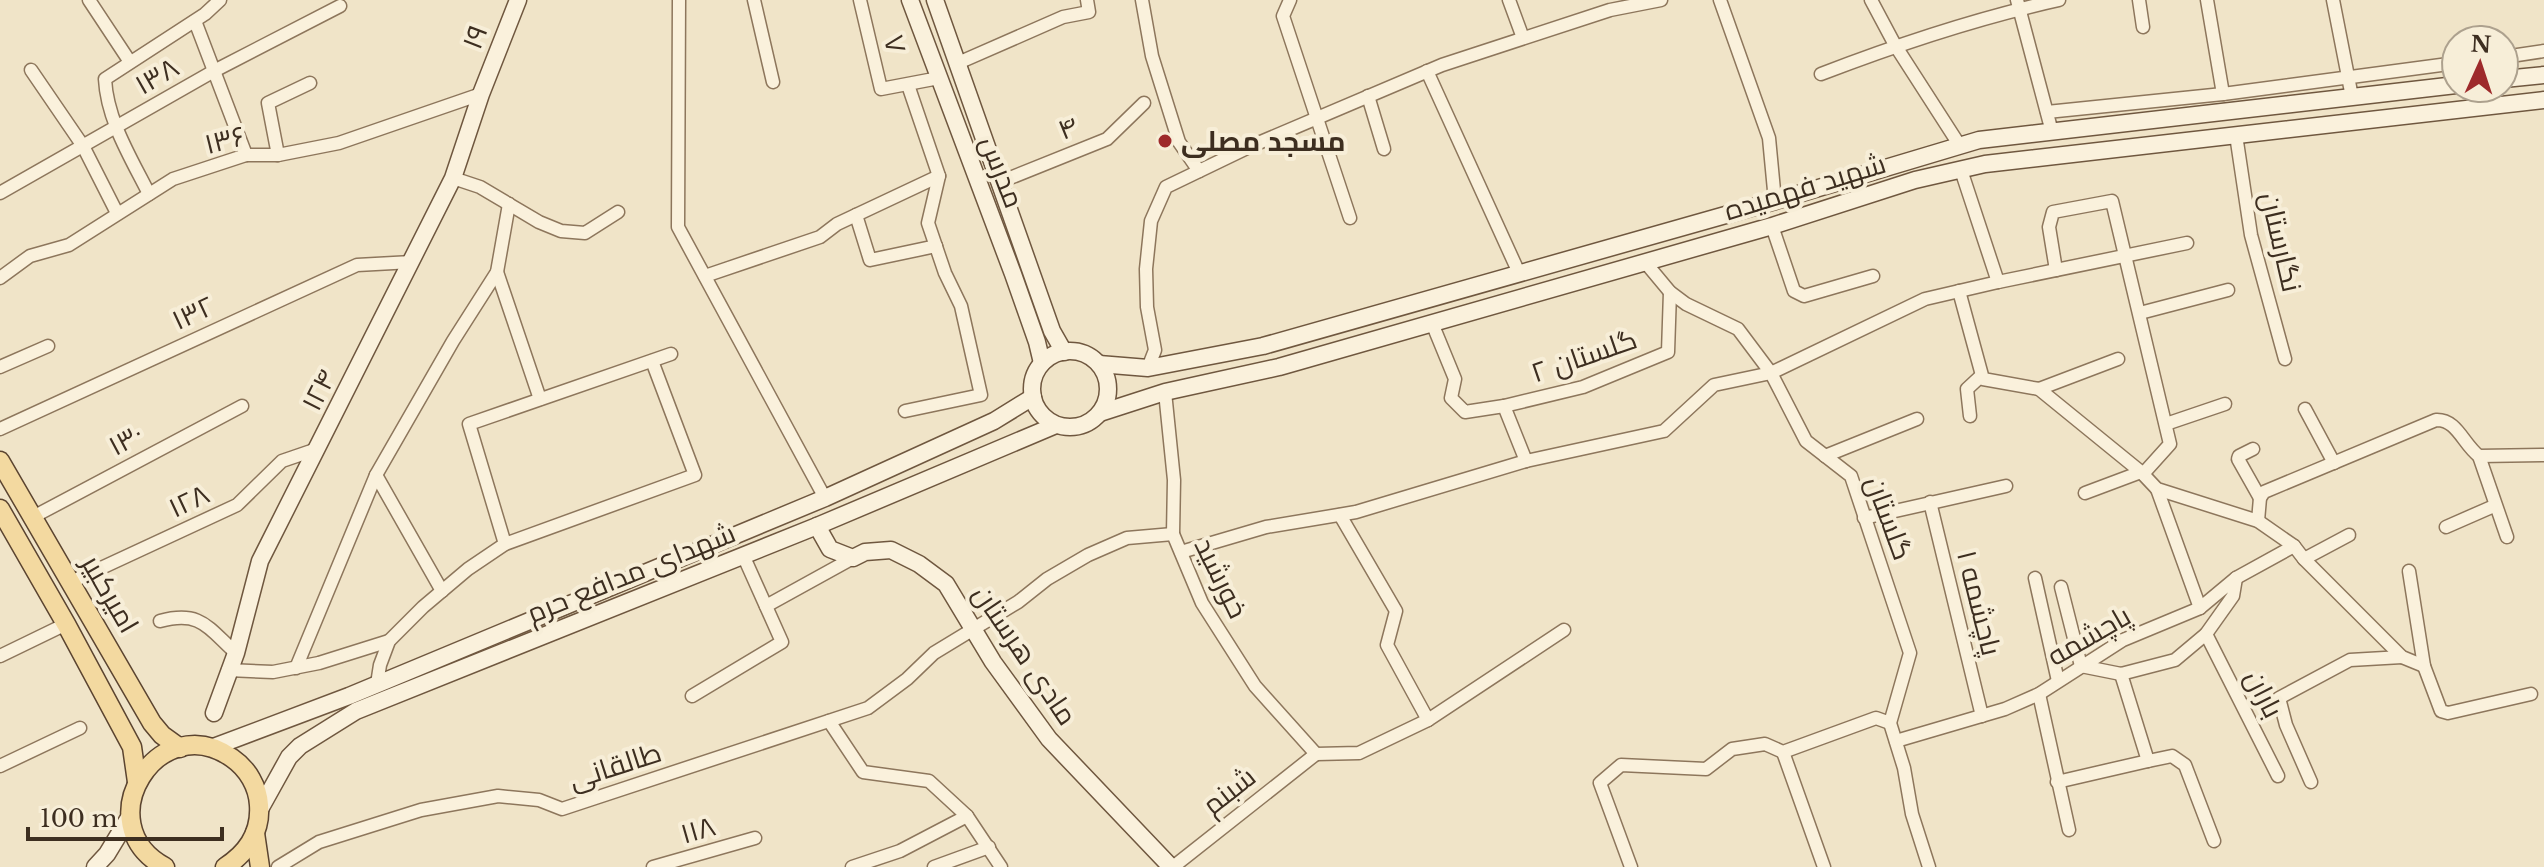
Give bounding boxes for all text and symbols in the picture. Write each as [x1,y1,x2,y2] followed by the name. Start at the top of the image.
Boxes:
[455,20,495,54] street label: ۱۹
[2440,24,2520,104] north arrow
[2470,31,2492,59] text: N
[876,32,914,56] street label: ۷
[129,50,185,102] street label: ۱۳۸
[1053,108,1083,148] street label: ۴
[201,118,249,162] street label: ۱۳۶
[1181,124,1346,159] place label: مسجد مصلی
[972,131,1032,213] street label: مدرس
[1156,132,1174,150] marker: مسجد مصلی
[1720,146,1890,228] street label: شهید فهمیده
[2253,189,2309,295] street label: نگارستان
[166,288,220,338] street label: ۱۳۲
[1527,322,1641,390] street label: گلستان ۲
[294,363,344,417] street label: ۱۲۴
[103,416,149,464] street label: ۱۳۰
[1858,471,1920,565] street label: گلستان
[163,476,215,526] street label: ۱۲۸
[522,515,741,633] street label: شهدای مدافع حرم
[1187,532,1255,624] street label: خورشید
[73,547,146,639] street label: امیرکبیر
[1948,547,2009,660] street label: پاچشمه ۱
[965,578,1085,732] street label: مادی هرستان
[2041,598,2138,675] street label: پاچشمه
[2237,664,2291,724] street label: باران
[564,735,666,797] street label: طالقانی
[1195,759,1264,824] street label: شبنم
[28,791,222,841] scale bar
[40,804,118,833] text: 100 m
[676,808,720,852] street label: ۱۱۸

